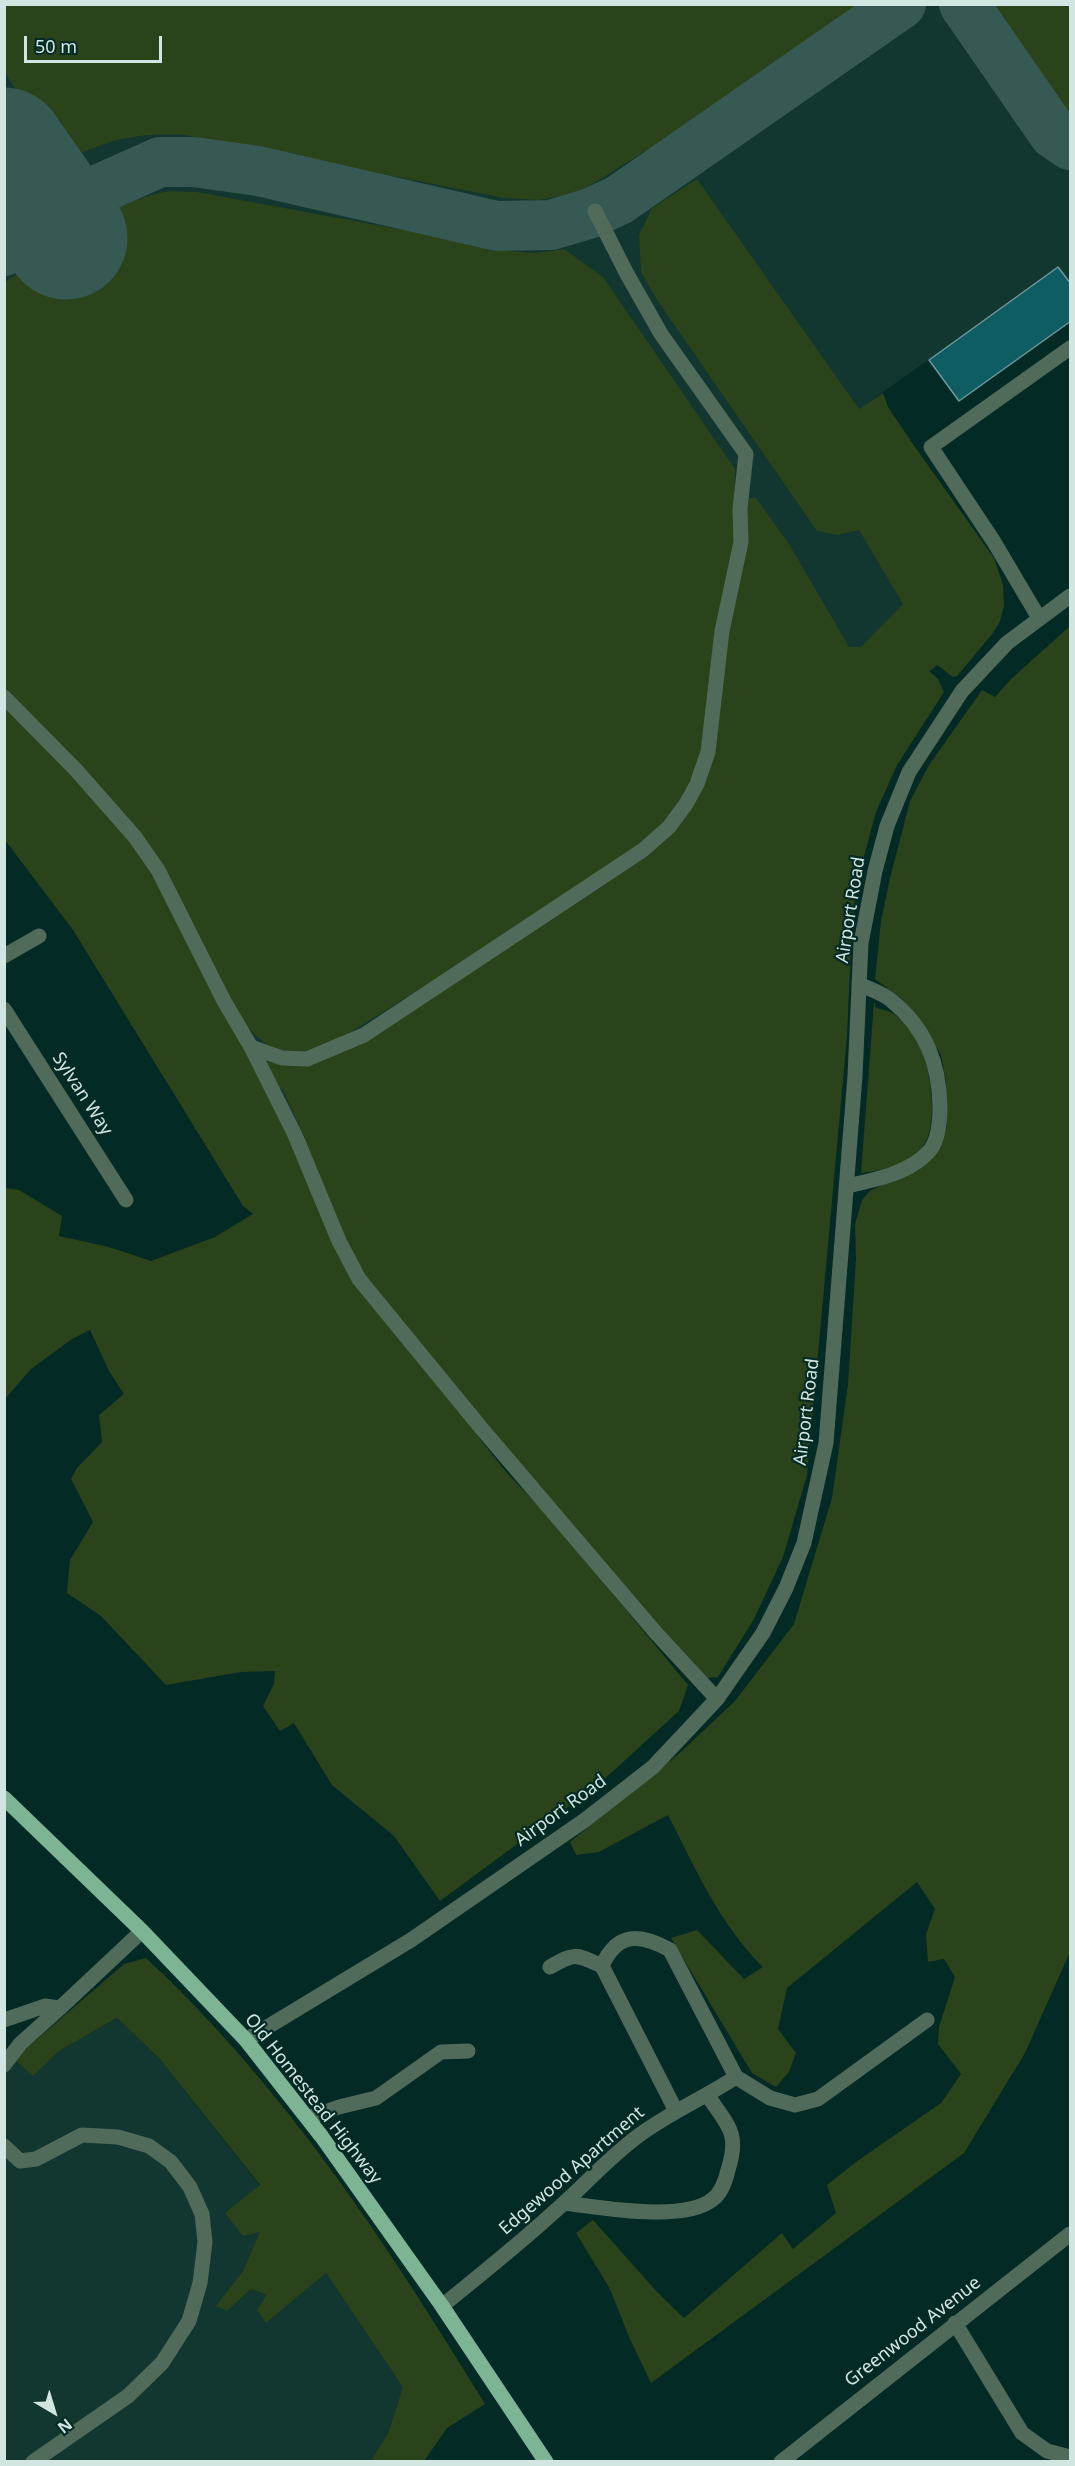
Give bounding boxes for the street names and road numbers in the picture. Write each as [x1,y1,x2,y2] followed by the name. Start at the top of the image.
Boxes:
[832,855,870,965] street label: Airport Road
[47,1049,117,1139] street label: Sylvan Way
[790,1357,824,1467] street label: Airport Road
[511,1771,611,1851] street label: Airport Road
[240,2009,386,2189] street label: Old Homestead Highway
[495,2102,649,2240] street label: Edgewood Apartment
[841,2272,985,2392] street label: Greenwood Avenue

